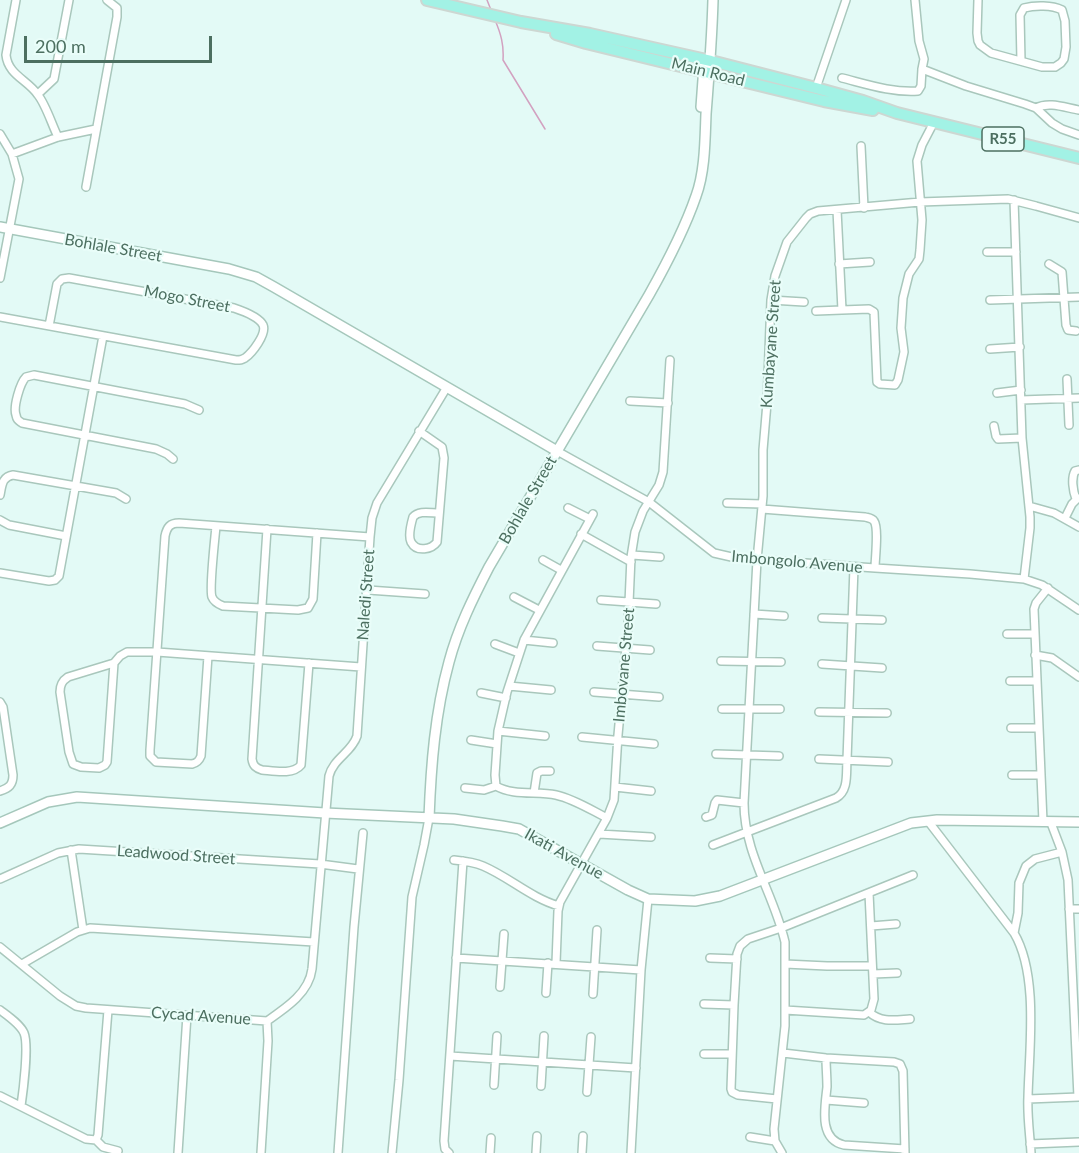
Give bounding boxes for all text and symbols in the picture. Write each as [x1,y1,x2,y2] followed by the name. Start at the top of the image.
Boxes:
[27,24,214,62] scale bar
[35,35,86,57] text: 200 m
[669,54,747,90] street label: Main Road
[982,127,1024,151] road number: R55
[63,230,163,266] street label: Bohlale Street
[757,279,785,409] street label: Kumbayane Street
[142,281,232,317] street label: Mogo Street
[495,453,561,547] street label: Bohlale Street
[731,547,863,577] street label: Imbongolo Avenue
[353,549,379,641] street label: Naledi Street
[609,607,639,723] street label: Imbovane Street
[521,824,607,884] street label: Ikati Avenue
[116,841,236,869] street label: Leadwood Street
[150,1003,252,1029] street label: Cycad Avenue

